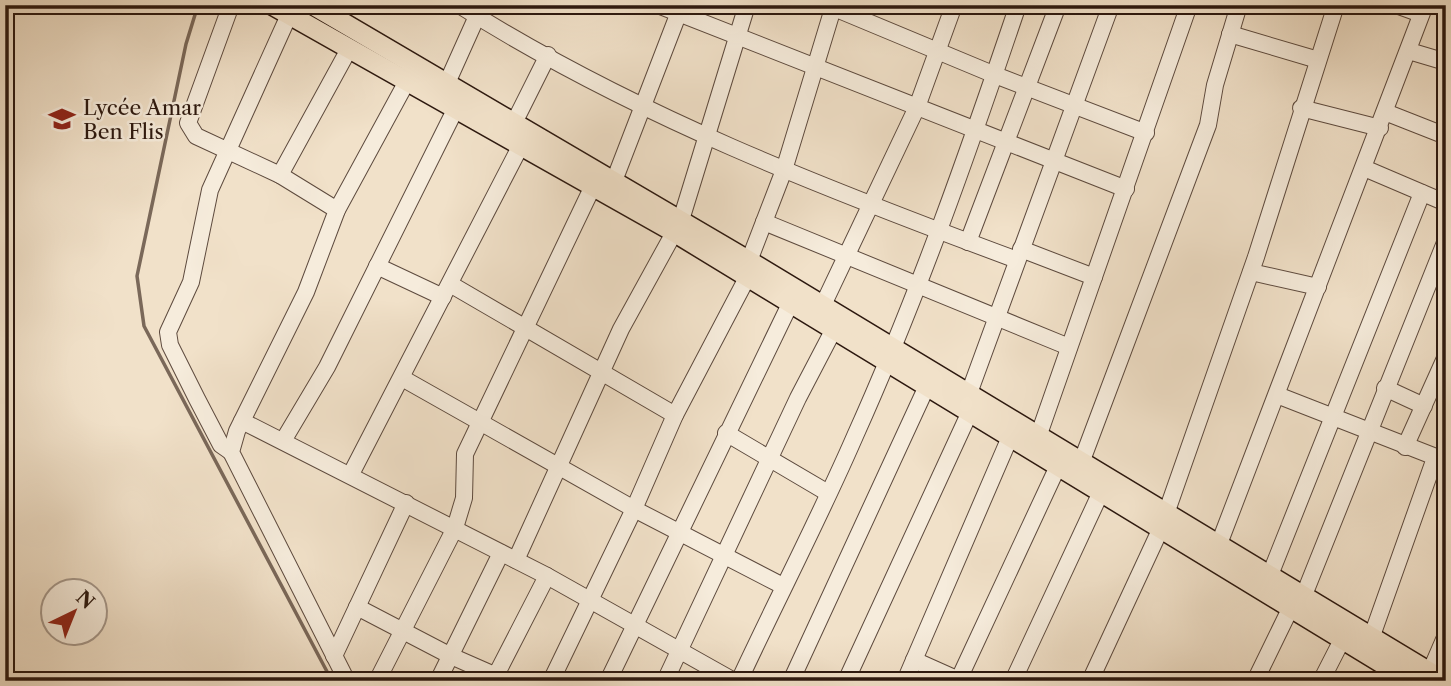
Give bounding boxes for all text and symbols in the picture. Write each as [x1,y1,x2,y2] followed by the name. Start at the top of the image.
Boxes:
[83,95,201,144] place label: Lycée Amar Ben Flis
[47,104,77,134] school or university icon: Lycée Amar Ben Flis
[38,578,108,648] north arrow
[71,586,99,614] text: N

